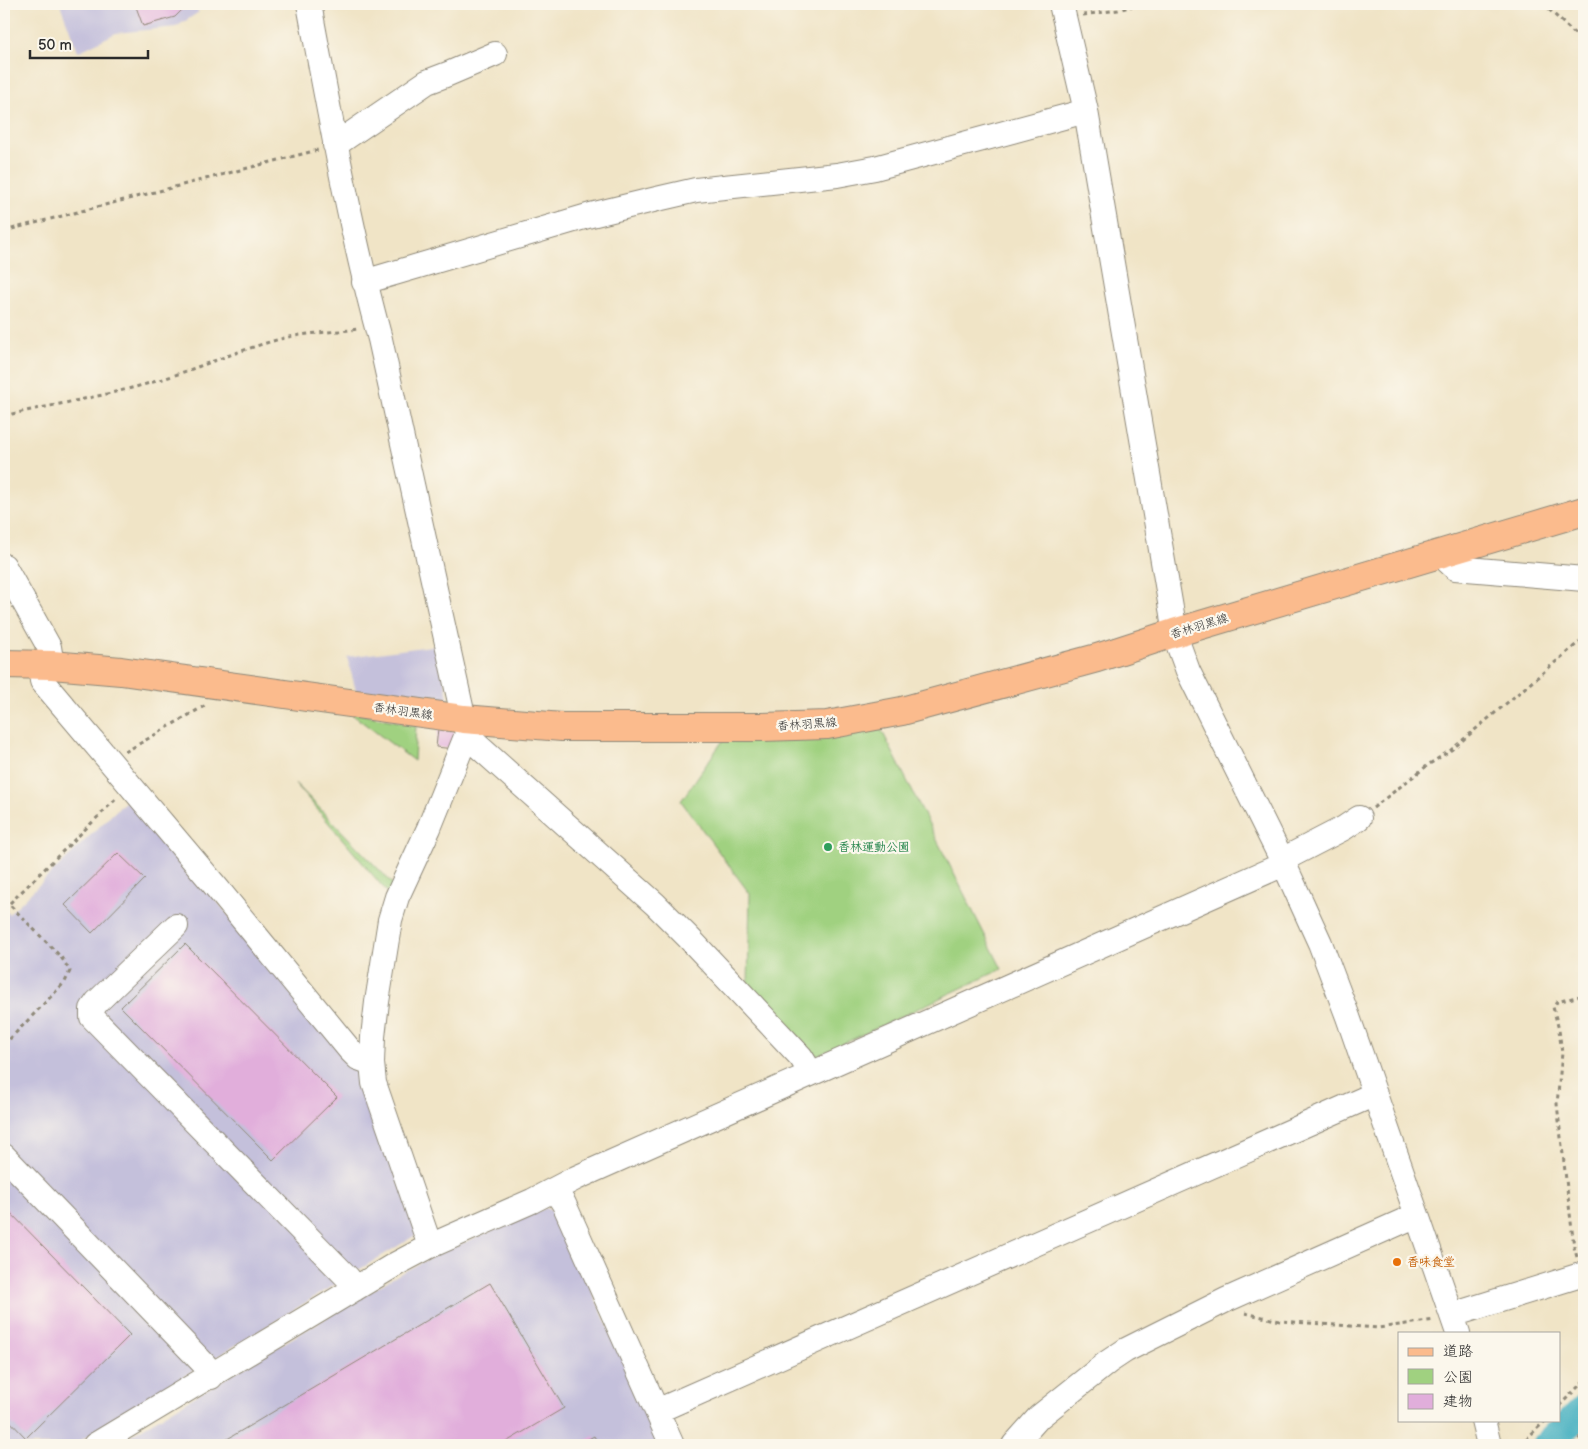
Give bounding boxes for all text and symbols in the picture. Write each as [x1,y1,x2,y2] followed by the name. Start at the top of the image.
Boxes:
[30,28,148,60] scale bar
[38,36,72,55] text: 50 m
[1168,611,1230,642] street label: 香林羽黒線
[372,700,434,723] street label: 香林羽黒線
[777,715,837,734] street label: 香林羽黒線
[838,840,910,855] place label: 香林運動公園
[822,841,834,853] marker: 香林運動公園
[1407,1255,1455,1270] place label: 香味食堂
[1391,1256,1403,1268] marker: 香味食堂
[1398,1332,1560,1422] legend
[1443,1342,1473,1361] text: 道路
[1443,1368,1473,1387] text: 公園
[1443,1392,1473,1411] text: 建物

